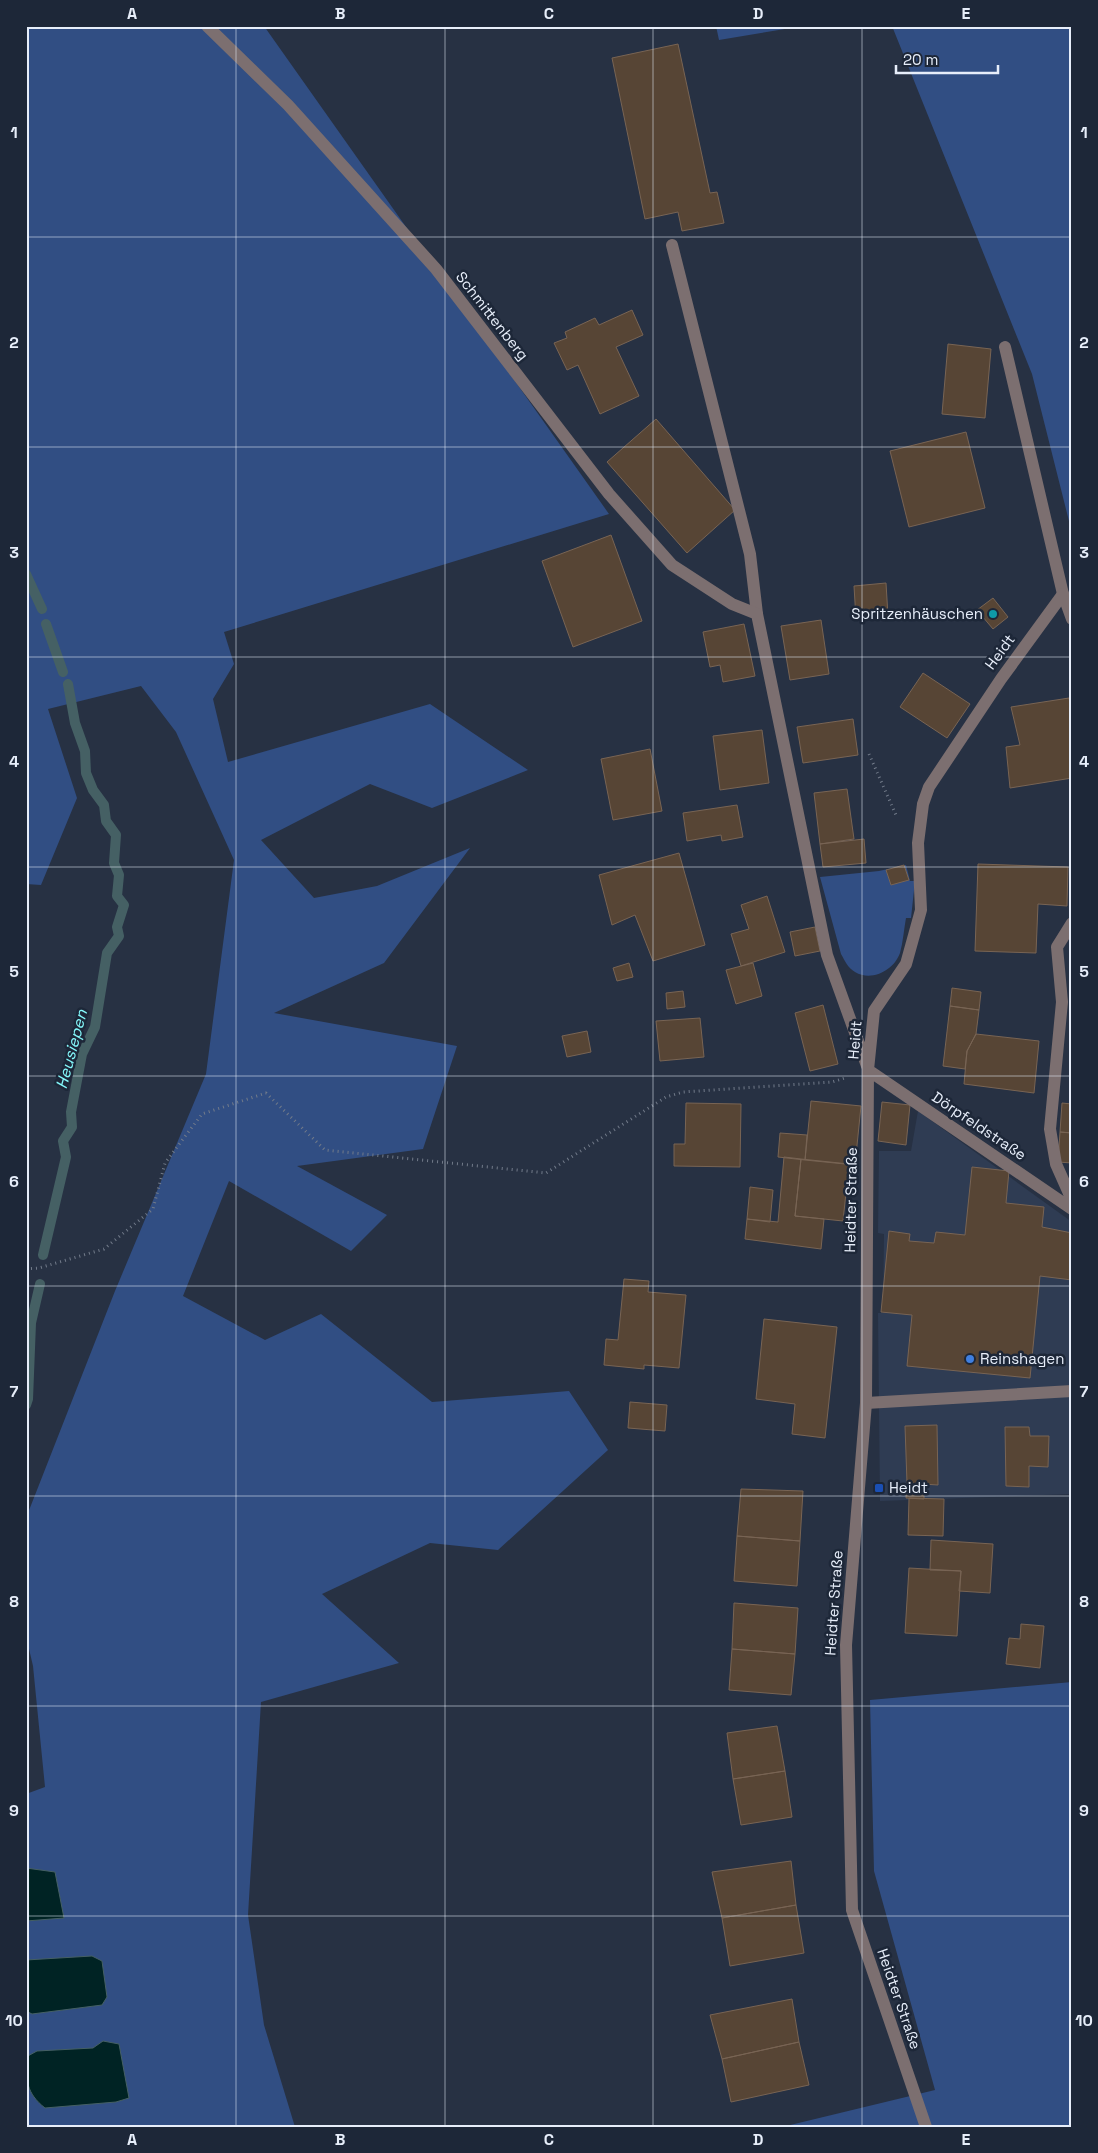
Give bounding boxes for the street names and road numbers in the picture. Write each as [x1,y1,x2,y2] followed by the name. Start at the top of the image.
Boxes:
[452,268,533,364] street label: Schmittenberg
[980,630,1019,673] street label: Heidt
[843,1020,866,1060] street label: Heidt
[928,1087,1030,1164] street label: Dörpfeldstraße
[840,1147,861,1253] street label: Heidter Straße
[820,1550,847,1656] street label: Heidter Straße
[873,1946,926,2052] street label: Heidter Straße

